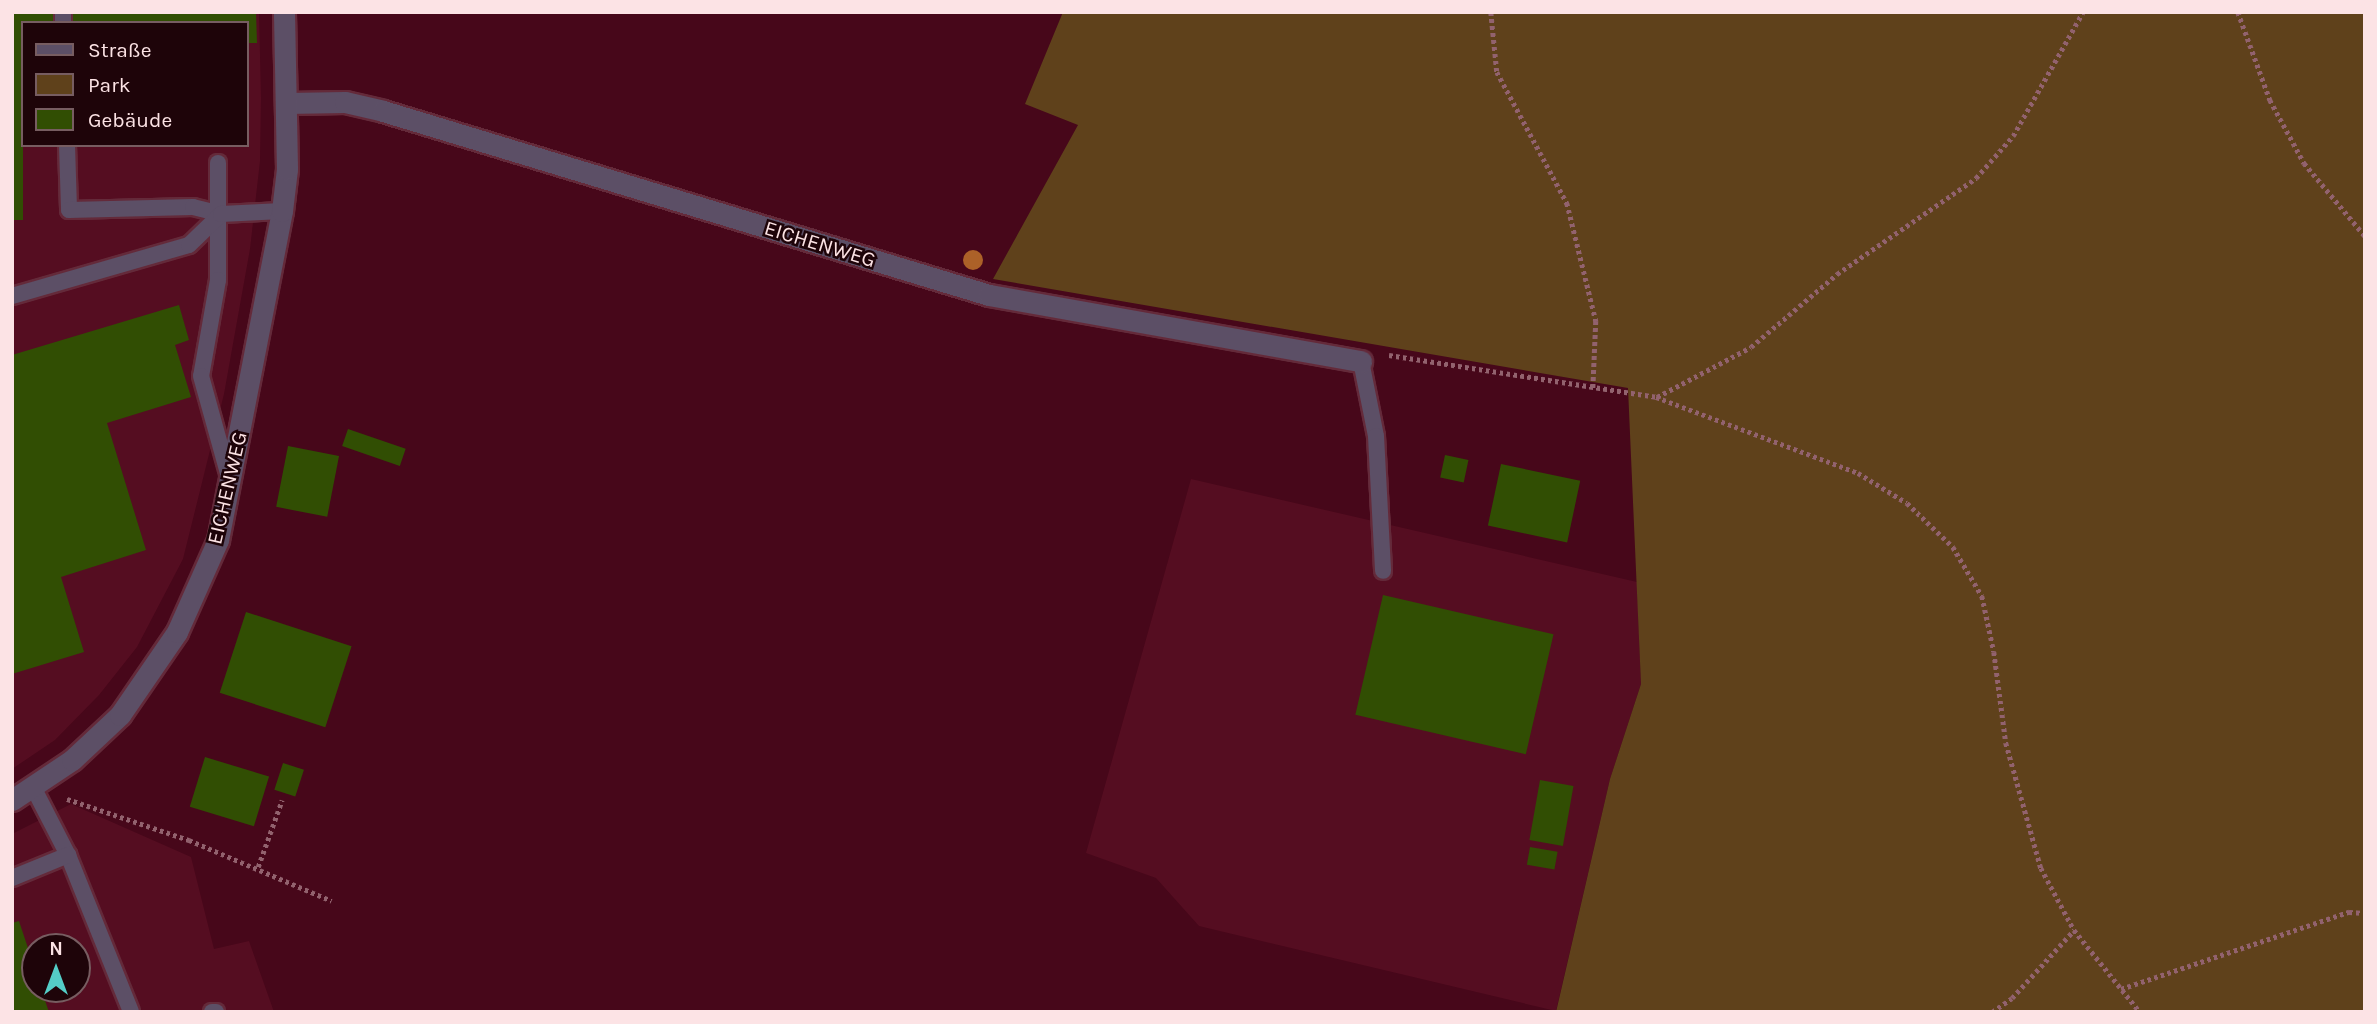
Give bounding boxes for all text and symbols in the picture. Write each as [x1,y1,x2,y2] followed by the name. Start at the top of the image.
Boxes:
[21,21,248,147] legend
[88,38,151,62] text: Straße
[88,73,131,97] text: Park
[88,108,172,132] text: Gebäude
[761,215,879,273] street label: EICHENWEG
[202,429,252,547] street label: EICHENWEG
[21,933,91,1003] north arrow
[49,938,63,960] text: N

